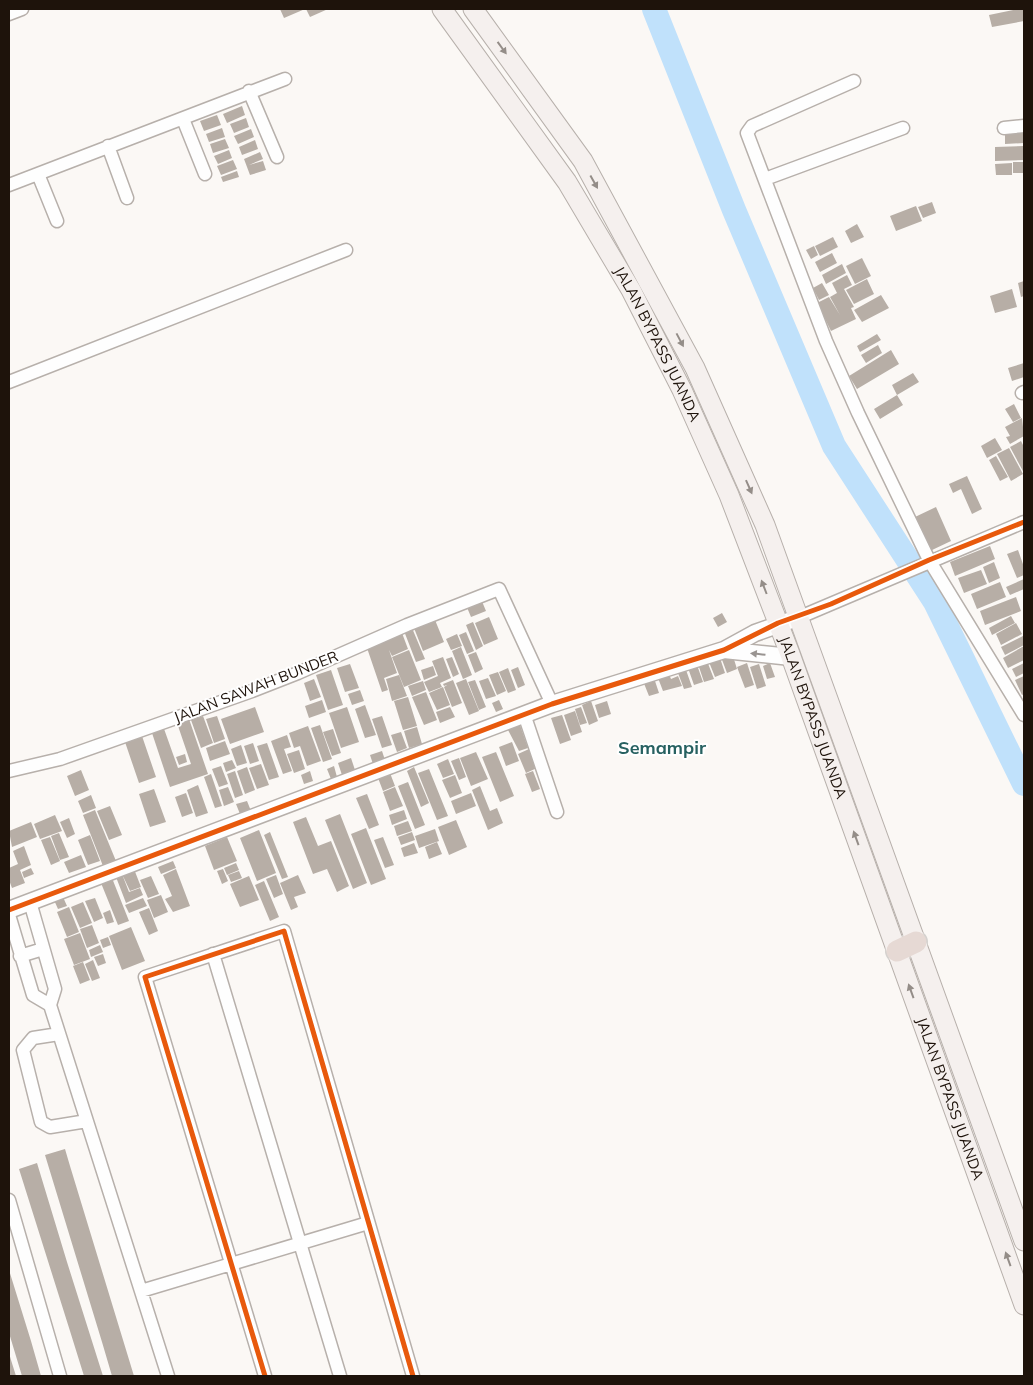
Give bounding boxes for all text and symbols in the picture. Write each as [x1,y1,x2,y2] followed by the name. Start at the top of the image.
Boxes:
[497,41,507,55] one-way arrow
[590,175,598,189] one-way arrow
[610,263,705,424] street label: JALAN BYPASS JUANDA
[676,333,684,348] one-way arrow
[745,480,753,494] one-way arrow
[760,579,768,594] one-way arrow
[775,633,851,801] street label: JALAN BYPASS JUANDA
[171,646,341,727] street label: JALAN SAWAH BUNDER
[749,650,765,658] one-way arrow
[618,736,707,759] district label: Semampir
[852,830,860,845] one-way arrow
[907,983,915,998] one-way arrow
[912,1014,988,1182] street label: JALAN BYPASS JUANDA
[1004,1251,1012,1266] one-way arrow

